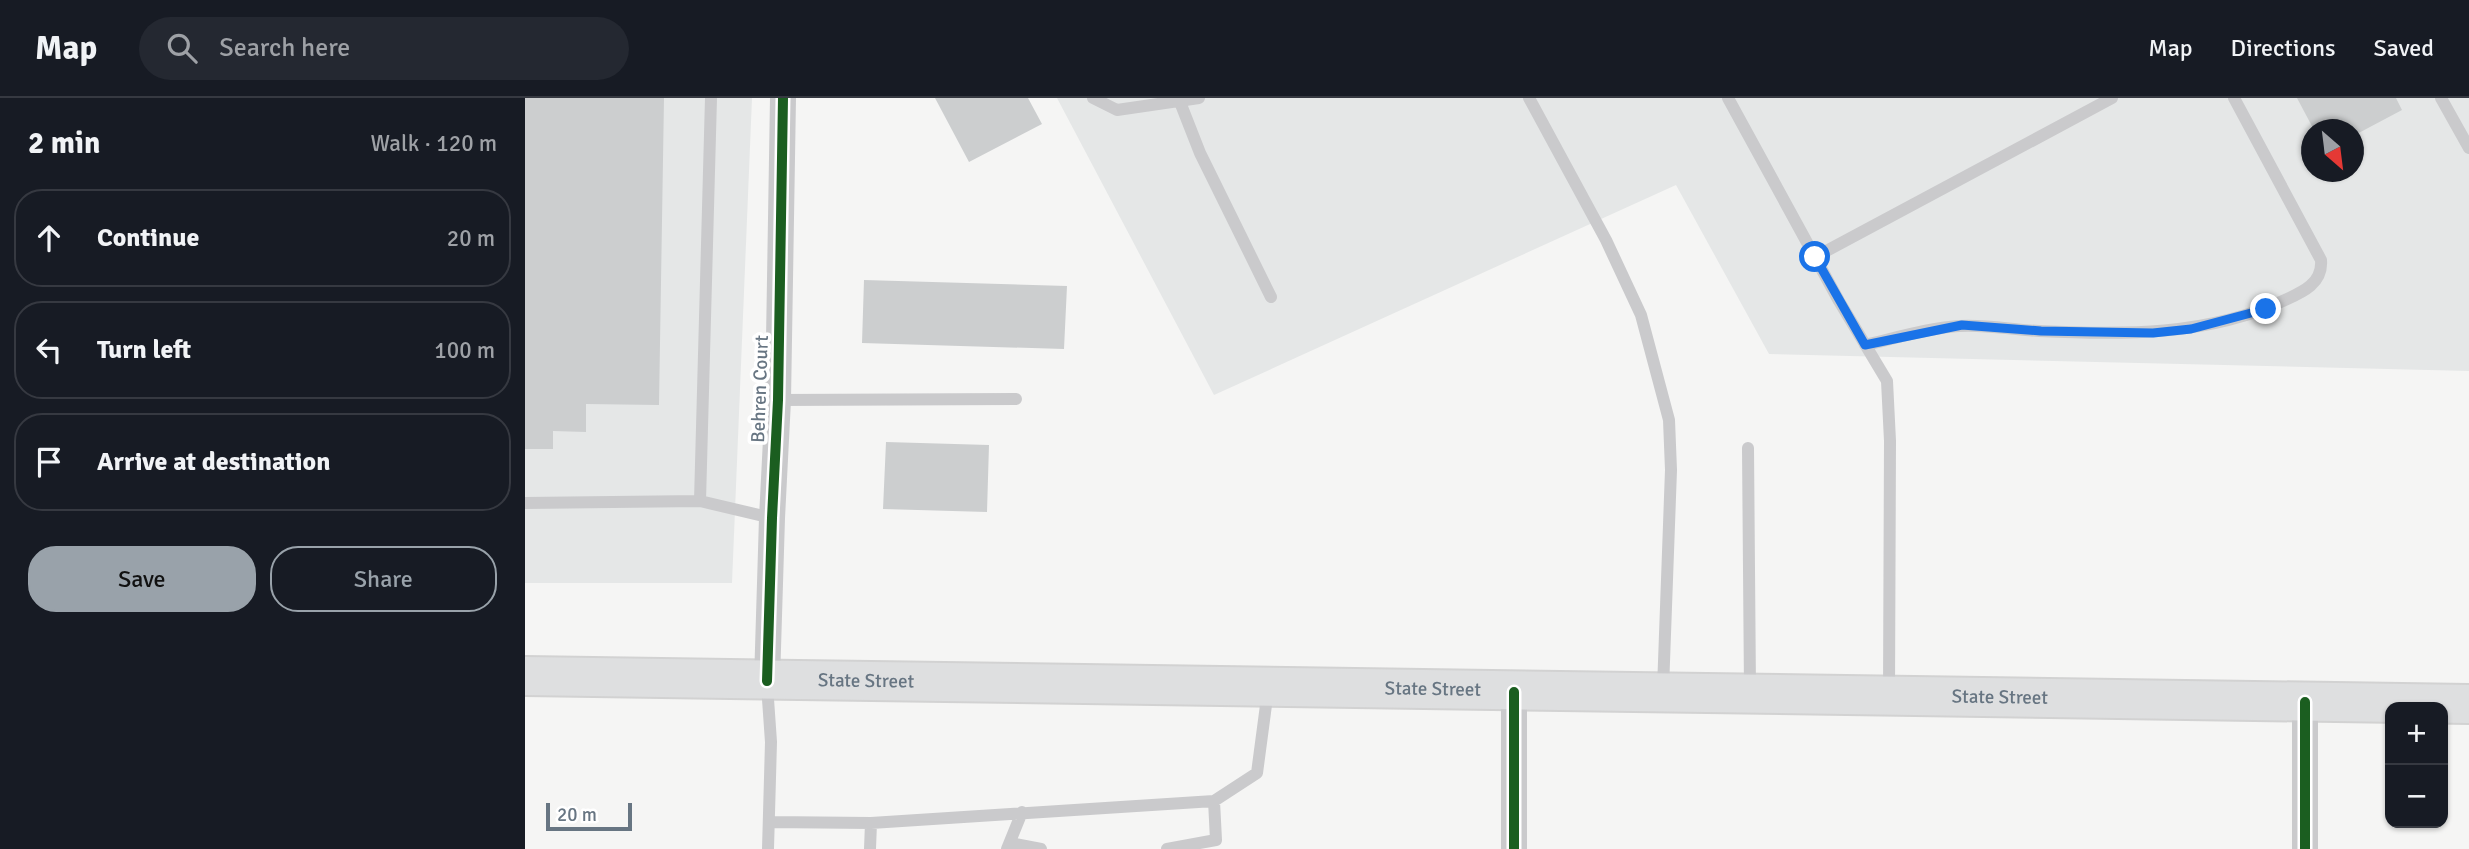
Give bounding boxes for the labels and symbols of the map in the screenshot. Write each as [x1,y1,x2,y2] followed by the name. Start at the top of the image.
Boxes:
[2301,119,2364,182] north arrow
[1799,241,1830,272] route start
[2250,293,2281,324] route end
[746,334,774,443] street label: Behren Court
[818,668,915,694] street label: State Street
[1385,676,1482,702] street label: State Street
[1951,685,2049,710] street label: State Street
[546,800,632,832] scale bar

